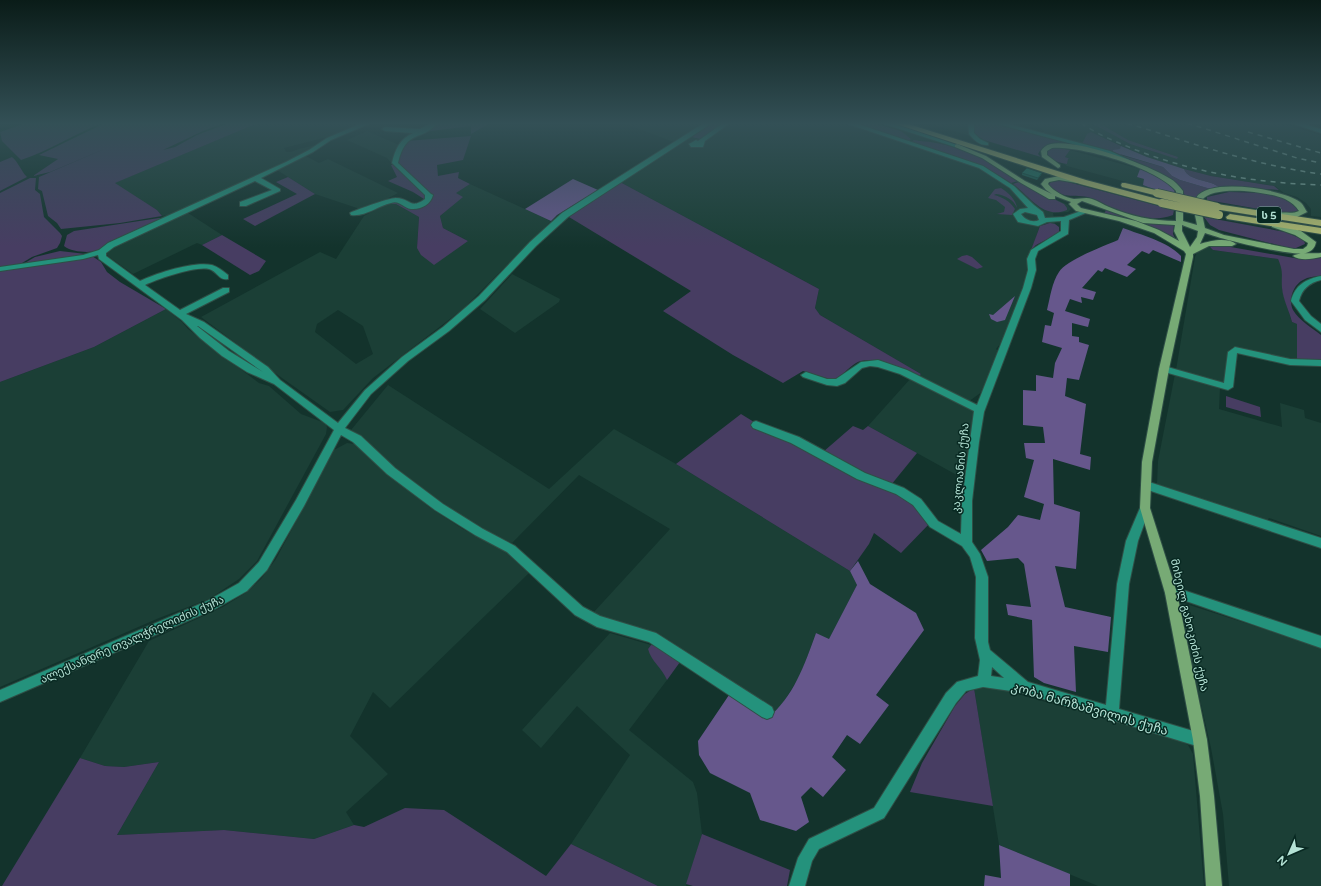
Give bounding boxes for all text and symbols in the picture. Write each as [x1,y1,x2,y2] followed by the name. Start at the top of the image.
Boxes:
[1257,207,1281,223] road number: ს 5
[949,422,972,514] street label: კაკლიანის ქუჩა
[1168,558,1211,693] street label: მიხეილ გახოკიძის ქუჩა
[38,593,226,686] street label: ალექსანდრე თვალჭრელიძის ქუჩა
[1009,679,1170,739] street label: კობა მარზაშვილის ქუჩა
[1269,834,1309,874] north arrow
[1275,853,1290,868] text: N

